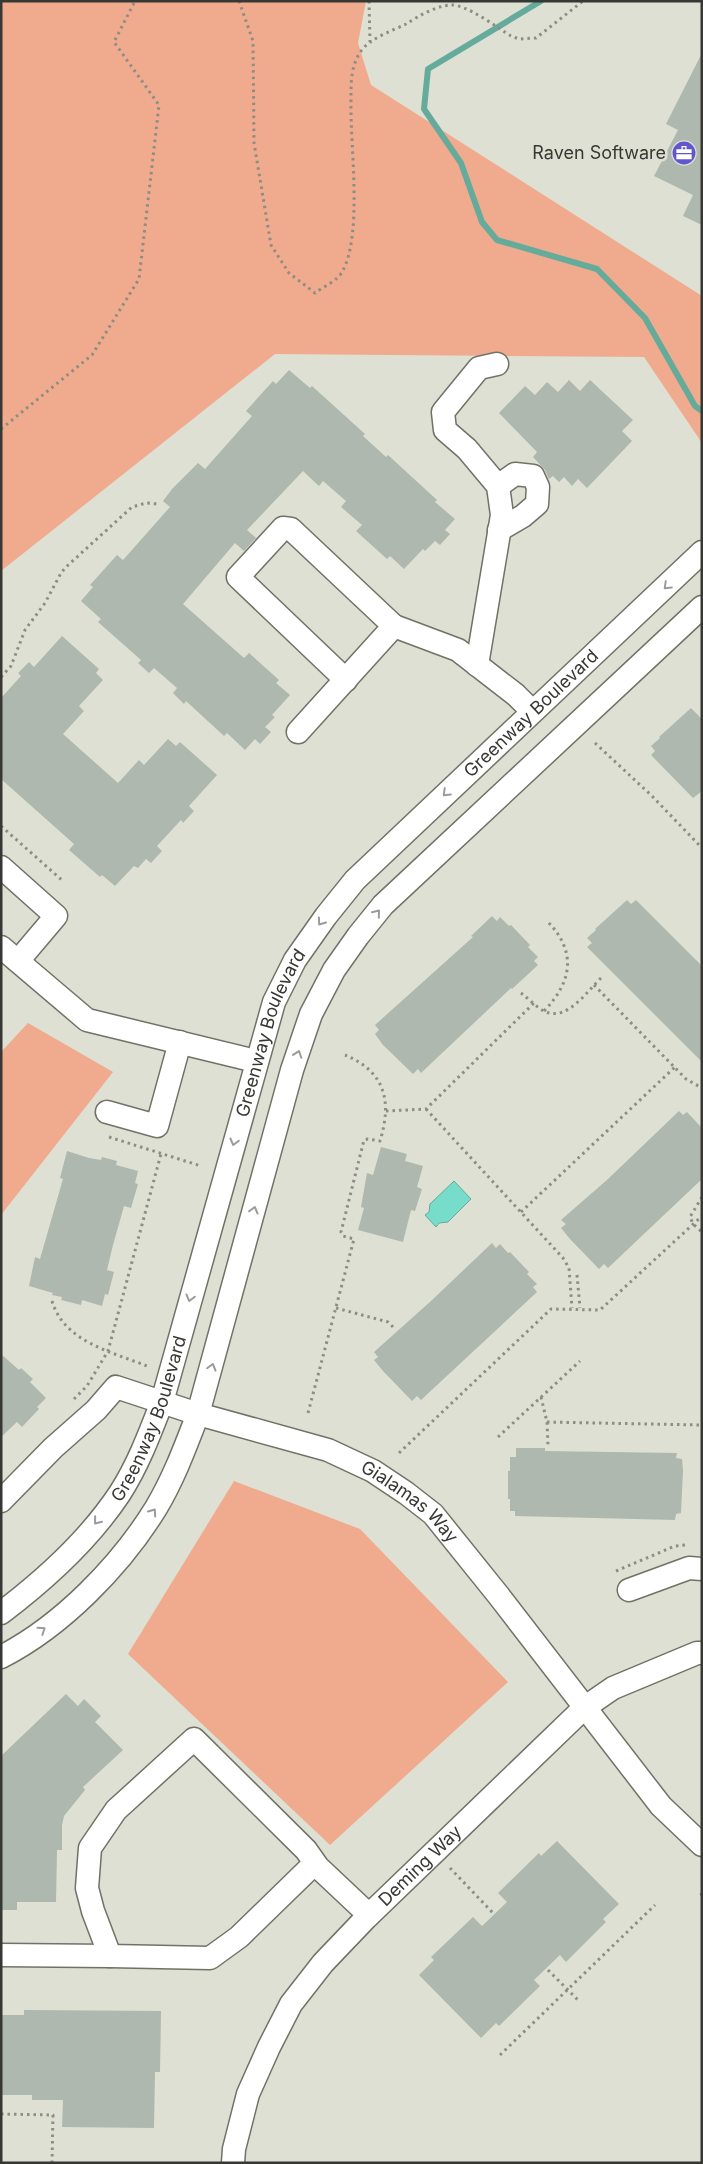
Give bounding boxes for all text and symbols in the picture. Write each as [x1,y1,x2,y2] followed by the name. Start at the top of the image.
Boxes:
[671,140,697,166] office icon: Raven Software
[532,142,666,163] place label: Raven Software
[663,580,672,589] one-way arrow
[459,645,602,781] street label: Greenway Boulevard
[443,787,452,796] one-way arrow
[372,910,380,919] one-way arrow
[318,916,327,926] one-way arrow
[231,945,309,1119] street label: Greenway Boulevard
[292,1050,302,1058] one-way arrow
[229,1137,239,1145] one-way arrow
[248,1205,259,1214] one-way arrow
[186,1294,196,1302] one-way arrow
[106,1333,190,1505] street label: Greenway Boulevard
[206,1363,216,1371] one-way arrow
[358,1456,463,1547] street label: Gialamas Way
[147,1509,156,1518] one-way arrow
[95,1515,103,1524] one-way arrow
[37,1627,46,1636] one-way arrow
[374,1821,466,1910] street label: Deming Way

